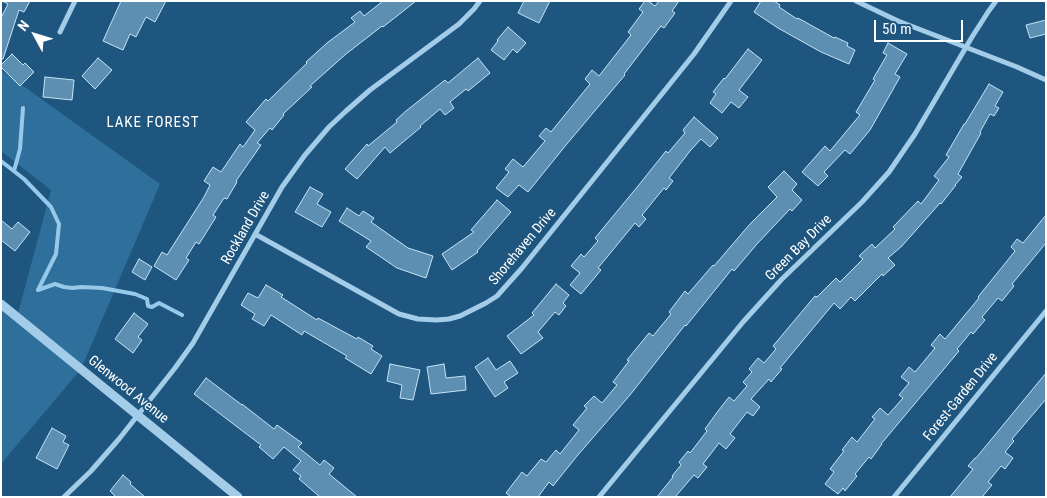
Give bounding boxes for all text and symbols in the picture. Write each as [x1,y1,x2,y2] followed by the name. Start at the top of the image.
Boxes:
[10,10,60,60] north arrow
[877,10,966,42] scale bar
[14,17,32,34] text: N
[882,20,912,38] text: 50 m
[105,114,201,132] district label: LAKE FOREST
[218,188,274,268] street label: Rockland Drive
[486,205,560,289] street label: Shorehaven Drive
[762,211,836,285] street label: Green Bay Drive
[920,349,1002,445] street label: Forest-Garden Drive
[84,352,172,428] street label: Glenwood Avenue

